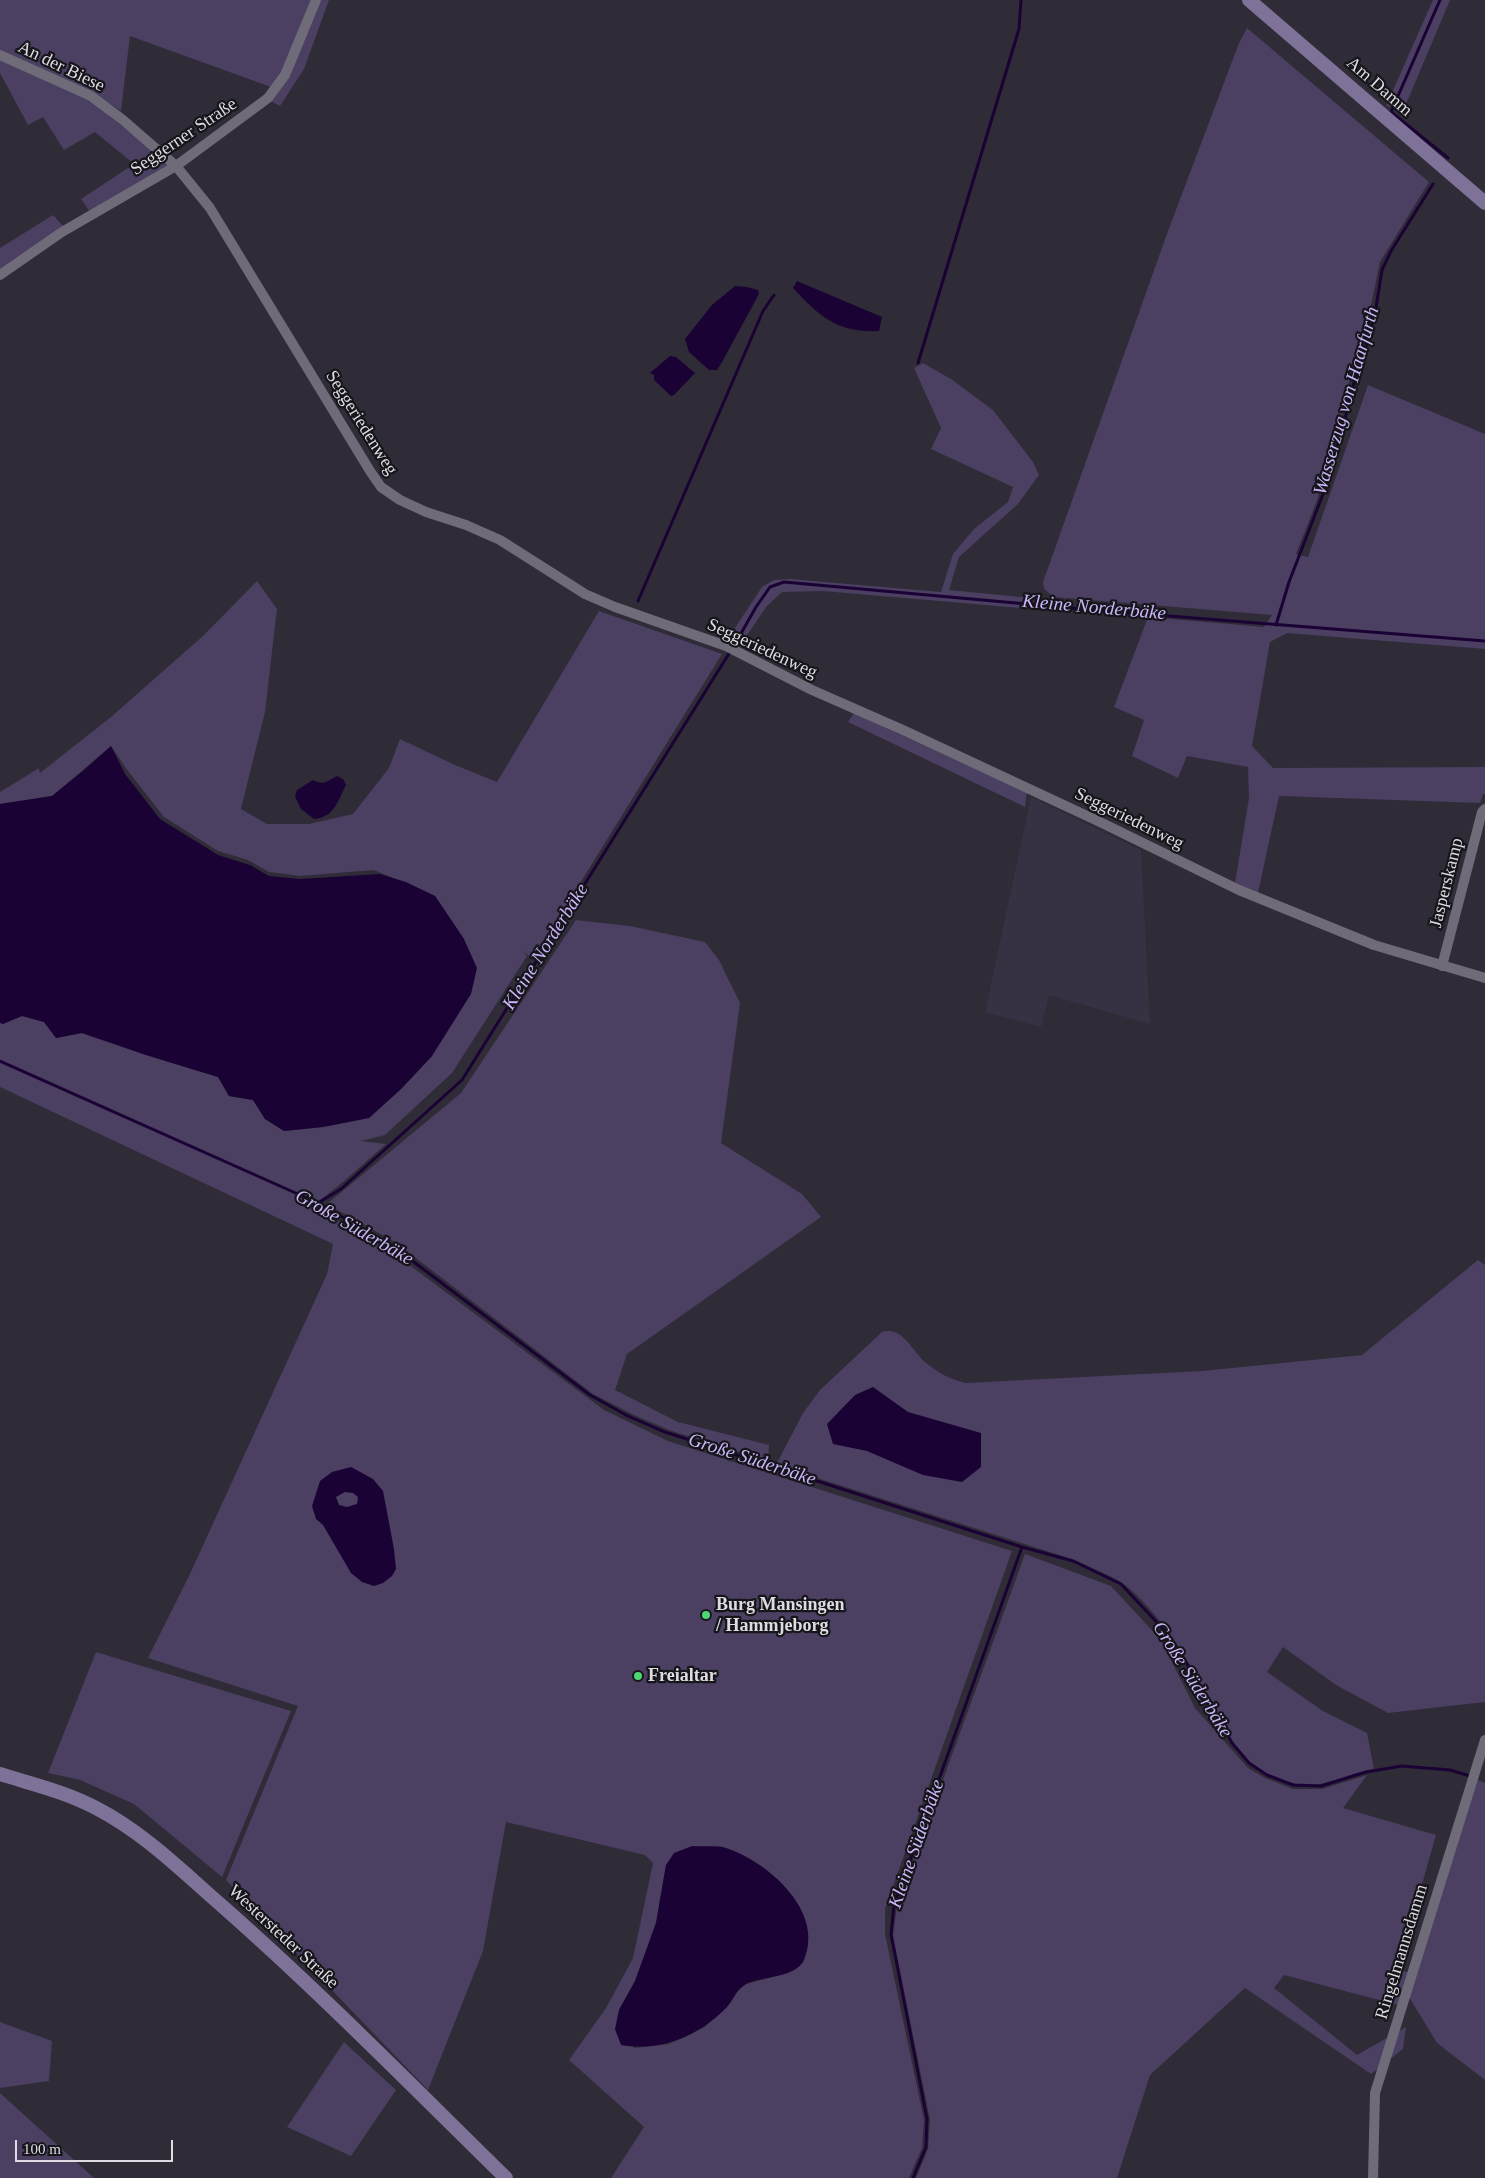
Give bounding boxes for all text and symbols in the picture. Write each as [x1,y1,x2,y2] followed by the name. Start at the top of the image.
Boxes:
[14,37,108,97] street label: An der Biese
[1342,52,1416,122] street label: Am Damm
[127,94,241,180] street label: Seggerner Straße
[1309,304,1385,498] water label: Wasserzug von Haarfurth
[320,367,402,479] street label: Seggeriedenweg
[1021,590,1167,626] water label: Kleine Norderbäke
[704,614,820,684] street label: Seggeriedenweg
[1071,783,1187,855] street label: Seggeriedenweg
[1425,836,1469,930] street label: Jasperskamp
[498,880,594,1014] water label: Kleine Norderbäke
[291,1185,417,1271] water label: Große Süderbäke
[685,1429,819,1491] water label: Große Süderbäke
[716,1594,845,1636] place label: Burg Mansingen / Hammjeborg
[700,1609,712,1621] marker: Burg Mansingen / Hammjeborg
[1147,1618,1237,1742] water label: Große Süderbäke
[648,1665,717,1687] place label: Freialtar
[632,1670,644,1682] marker: Freialtar
[884,1777,950,1911] water label: Kleine Süderbäke
[223,1880,343,1994] street label: Westersteder Straße
[1371,1882,1433,2022] street label: Ringelmannsdamm
[18,2130,175,2162] scale bar
[23,2141,61,2157] text: 100 m

